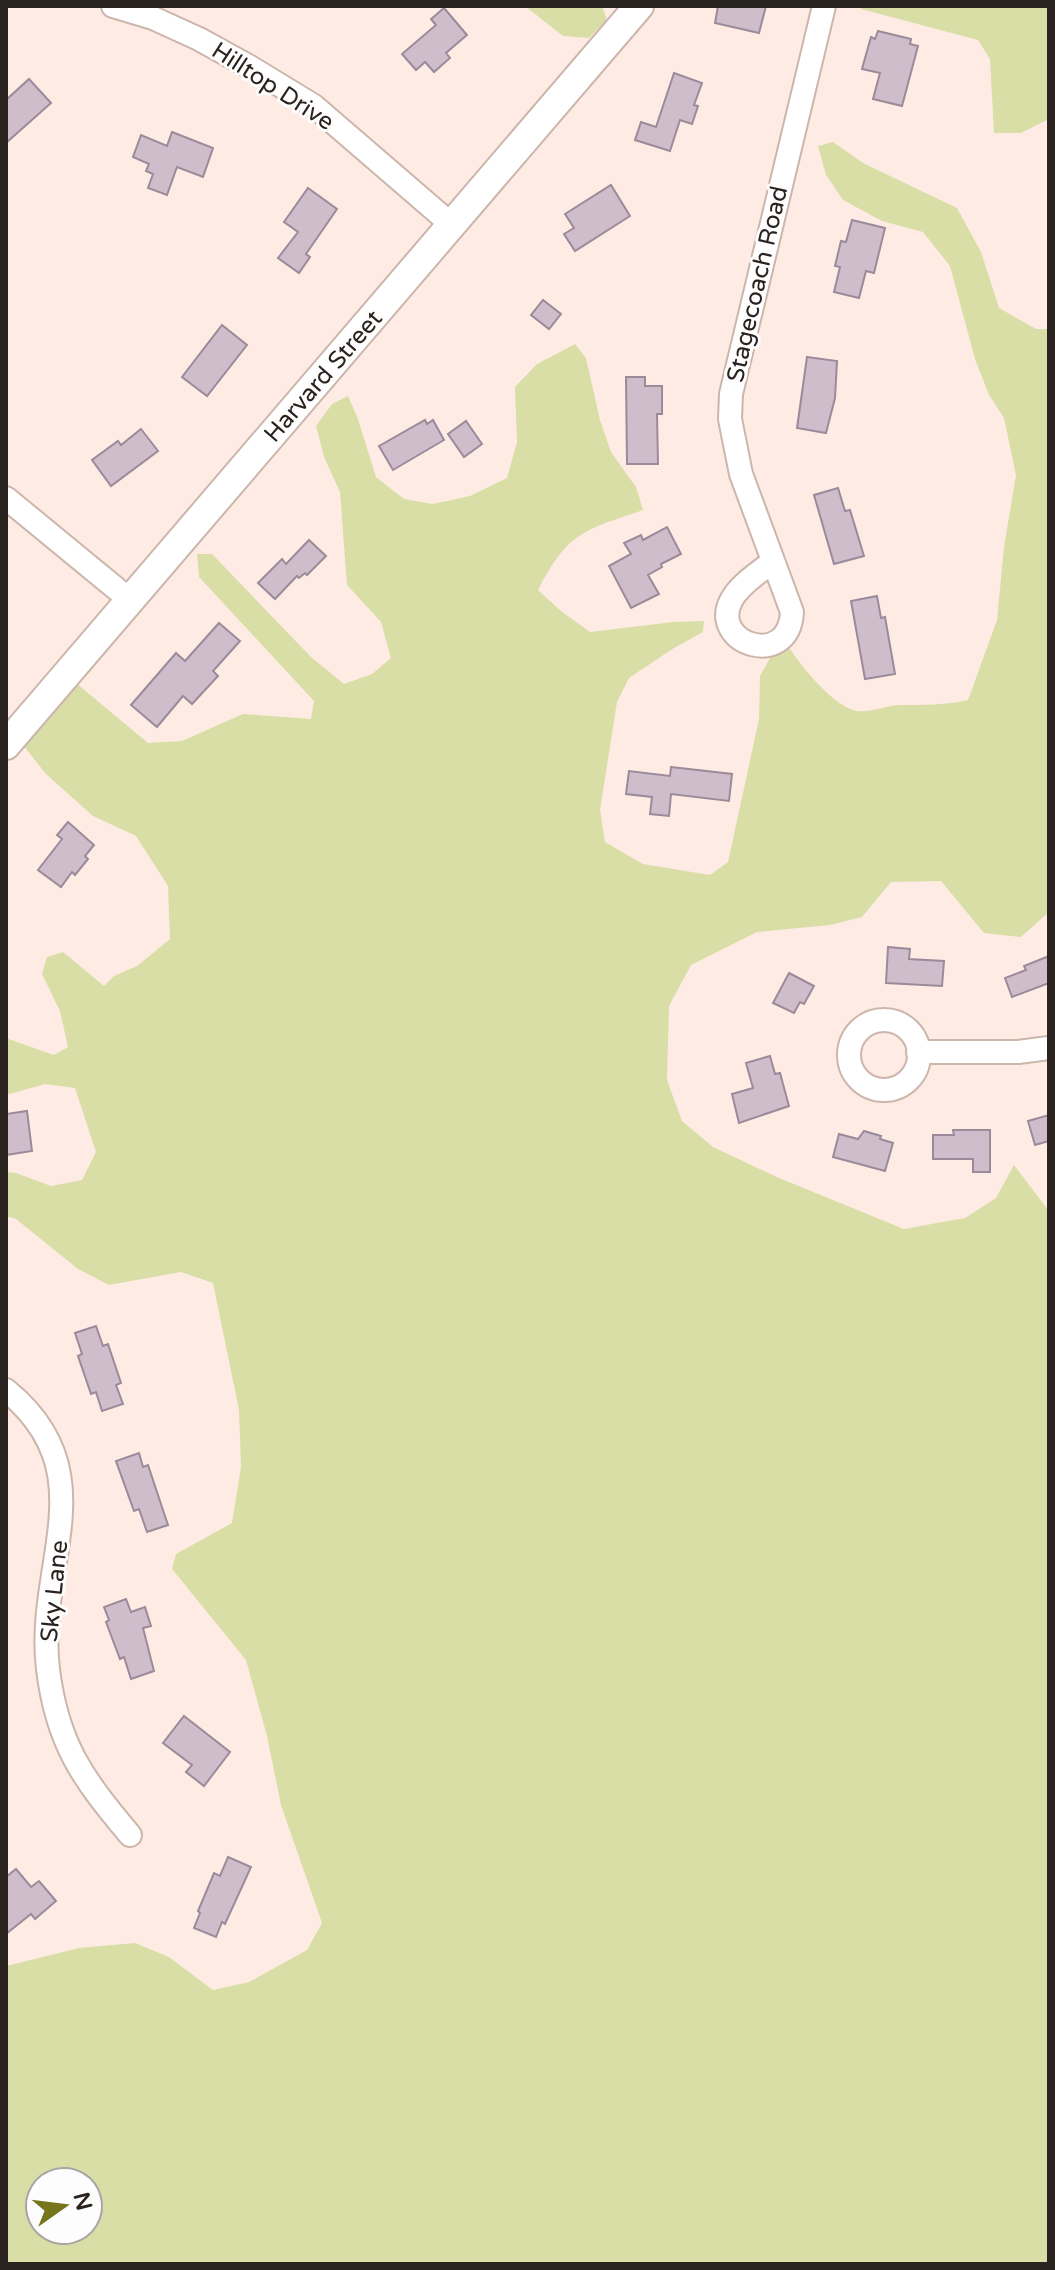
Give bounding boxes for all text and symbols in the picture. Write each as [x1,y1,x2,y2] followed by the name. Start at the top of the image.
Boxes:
[206,36,339,137] street label: Hilltop Drive
[721,183,794,385] street label: Stagecoach Road
[258,304,389,448] street label: Harvard Street
[35,1539,74,1643] street label: Sky Lane
[24,2166,104,2246] north arrow
[68,2190,97,2213] text: N

